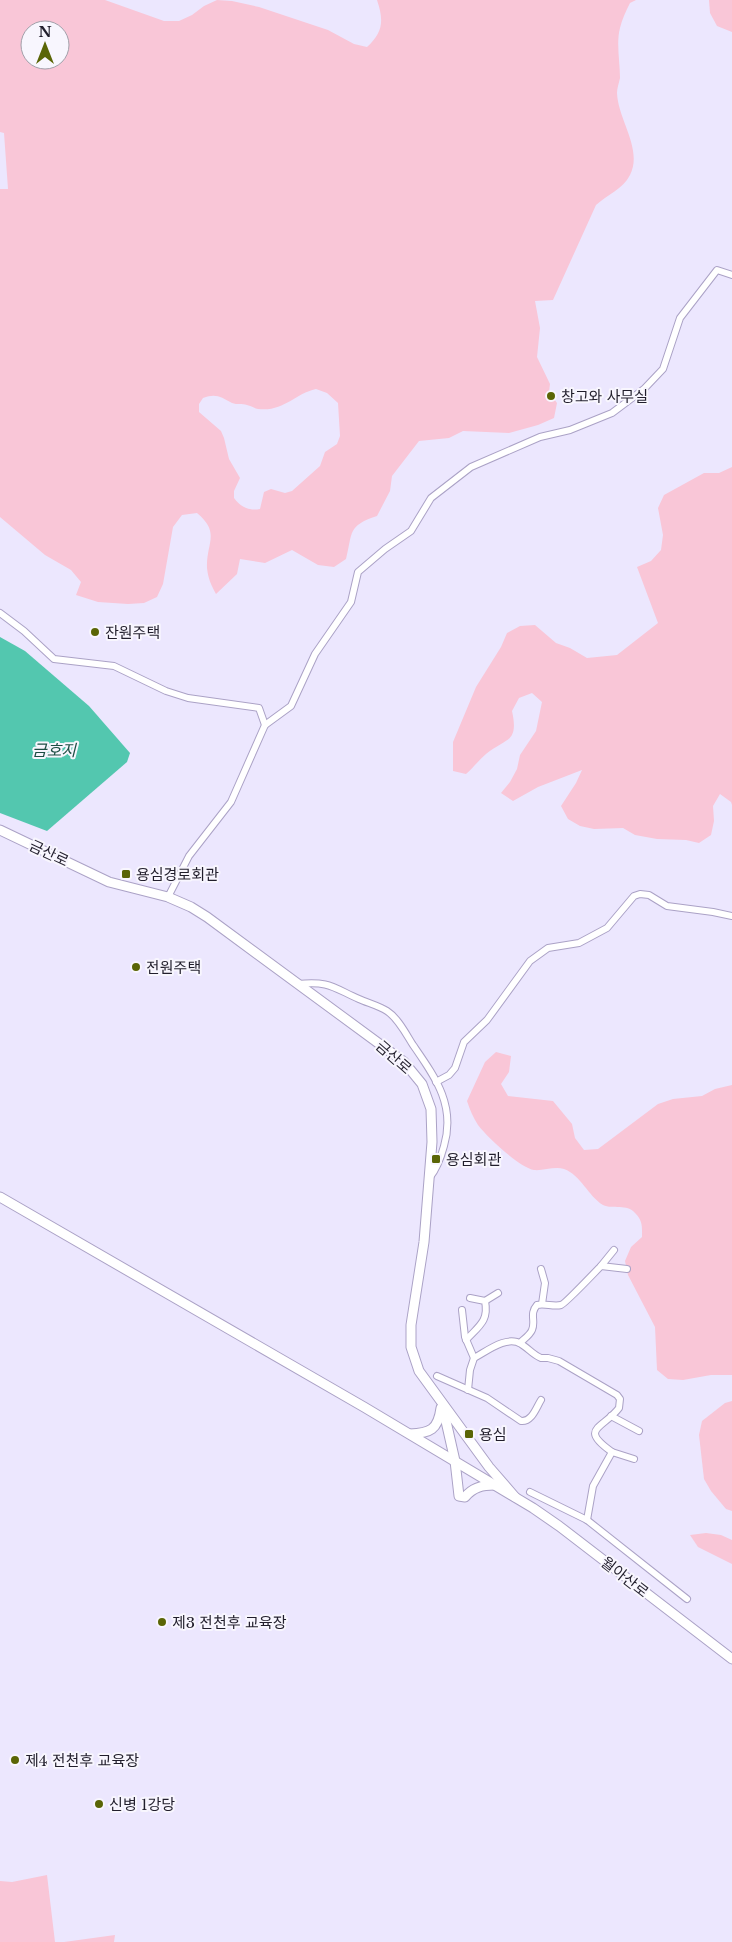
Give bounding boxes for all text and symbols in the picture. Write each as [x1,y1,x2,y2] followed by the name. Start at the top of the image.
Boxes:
[20,20,70,70] north arrow
[38,23,52,41] text: N
[561,387,648,406] place label: 창고와 사무실
[545,390,557,402] marker: 창고와 사무실
[105,623,160,642] place label: 잔원주택
[89,626,101,638] marker: 잔원주택
[32,740,77,760] water label: 금호지
[26,836,72,870] street label: 금산로
[136,865,219,884] place label: 용심경로회관
[120,868,132,880] marker: 용심경로회관
[146,958,201,977] place label: 전원주택
[130,961,142,973] marker: 전원주택
[372,1036,416,1078] street label: 금산로
[446,1150,501,1169] place label: 용심회관
[430,1153,442,1165] marker: 용심회관
[479,1425,507,1444] place label: 용심
[463,1428,475,1440] marker: 용심
[597,1553,653,1601] street label: 월아산로
[172,1613,287,1632] place label: 제3 전천후 교육장
[156,1616,168,1628] marker: 제3 전천후 교육장
[25,1751,139,1770] place label: 제4 전천후 교육장
[9,1754,21,1766] marker: 제4 전천후 교육장
[109,1795,175,1814] place label: 신병 1강당
[93,1798,105,1810] marker: 신병 1강당

